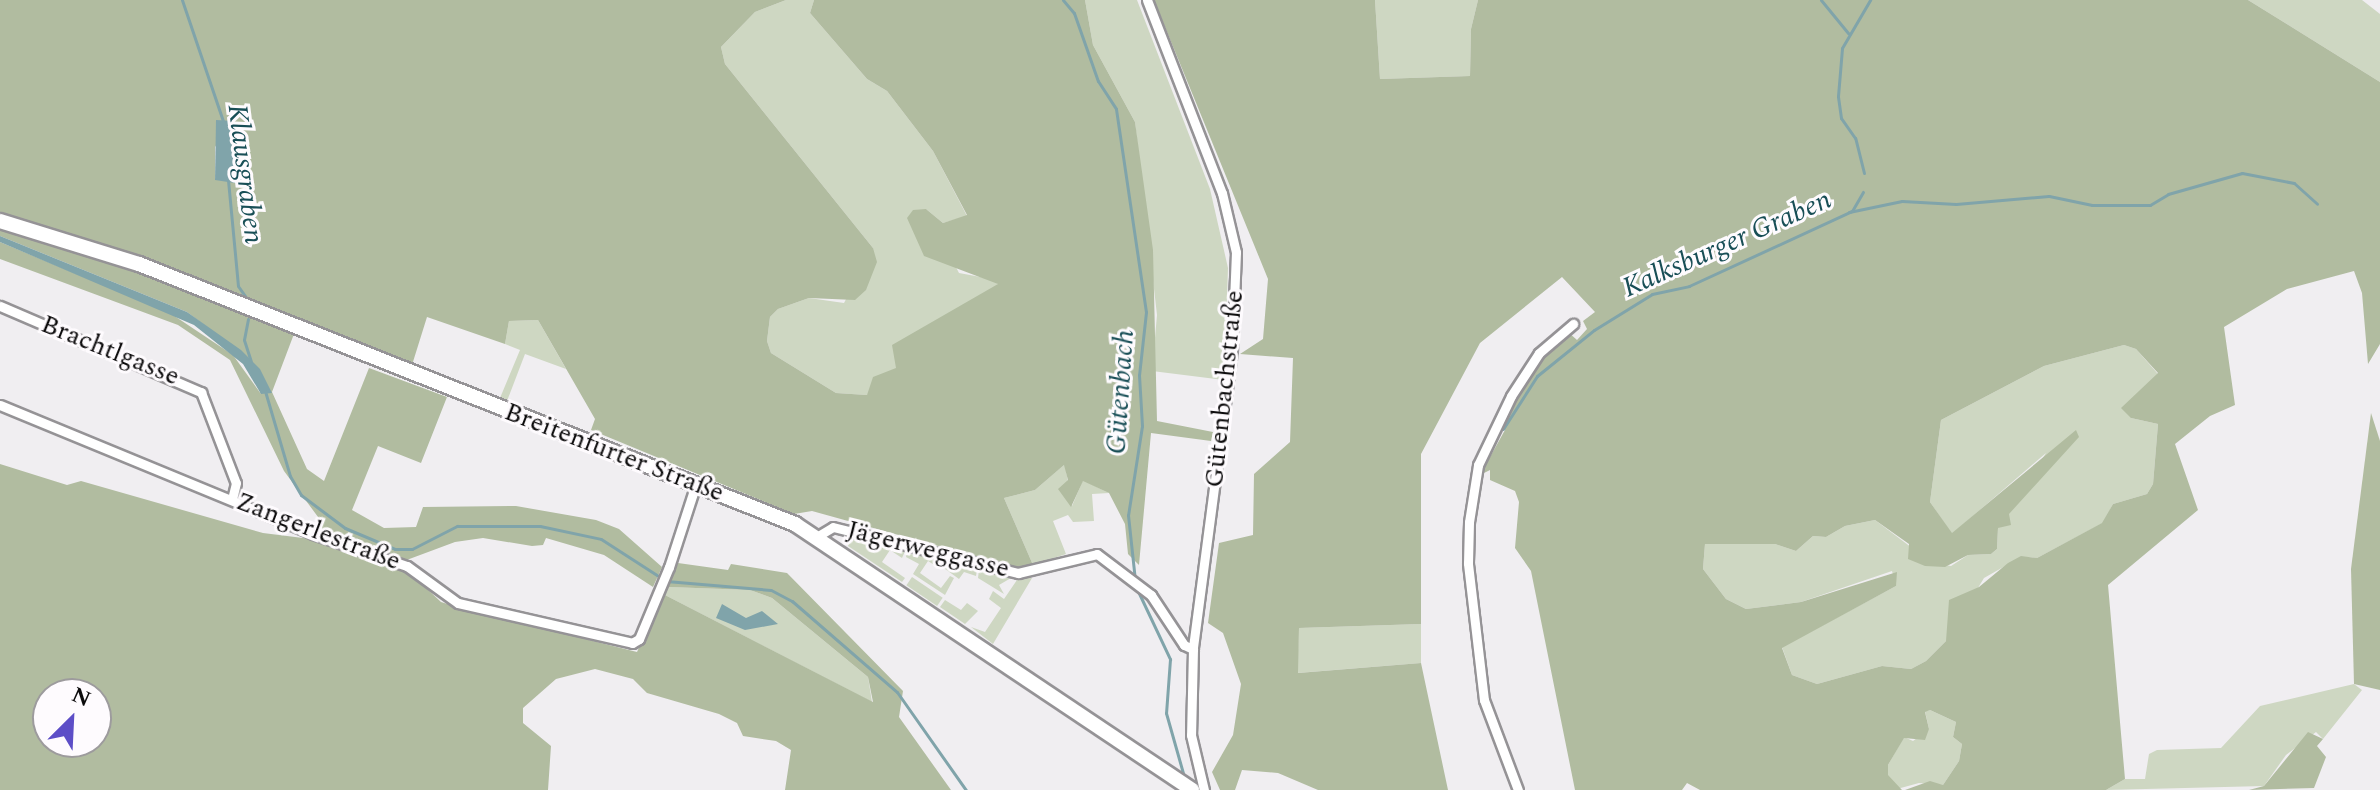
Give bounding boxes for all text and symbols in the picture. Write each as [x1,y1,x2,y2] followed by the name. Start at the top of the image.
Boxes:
[220,102,270,246] water label: Klausgraben
[1617,183,1837,305] water label: Kalksburger Graben
[1199,289,1251,489] street label: Gütenbachstraße
[36,309,184,393] street label: Brachtlgasse
[1100,329,1142,455] water label: Gütenbach
[500,397,728,509] street label: Breitenfurter Straße
[231,486,405,578] street label: Zangerlestraße
[844,515,1012,585] street label: Jägerweggasse
[32,678,112,758] north arrow
[66,679,96,716] text: N

